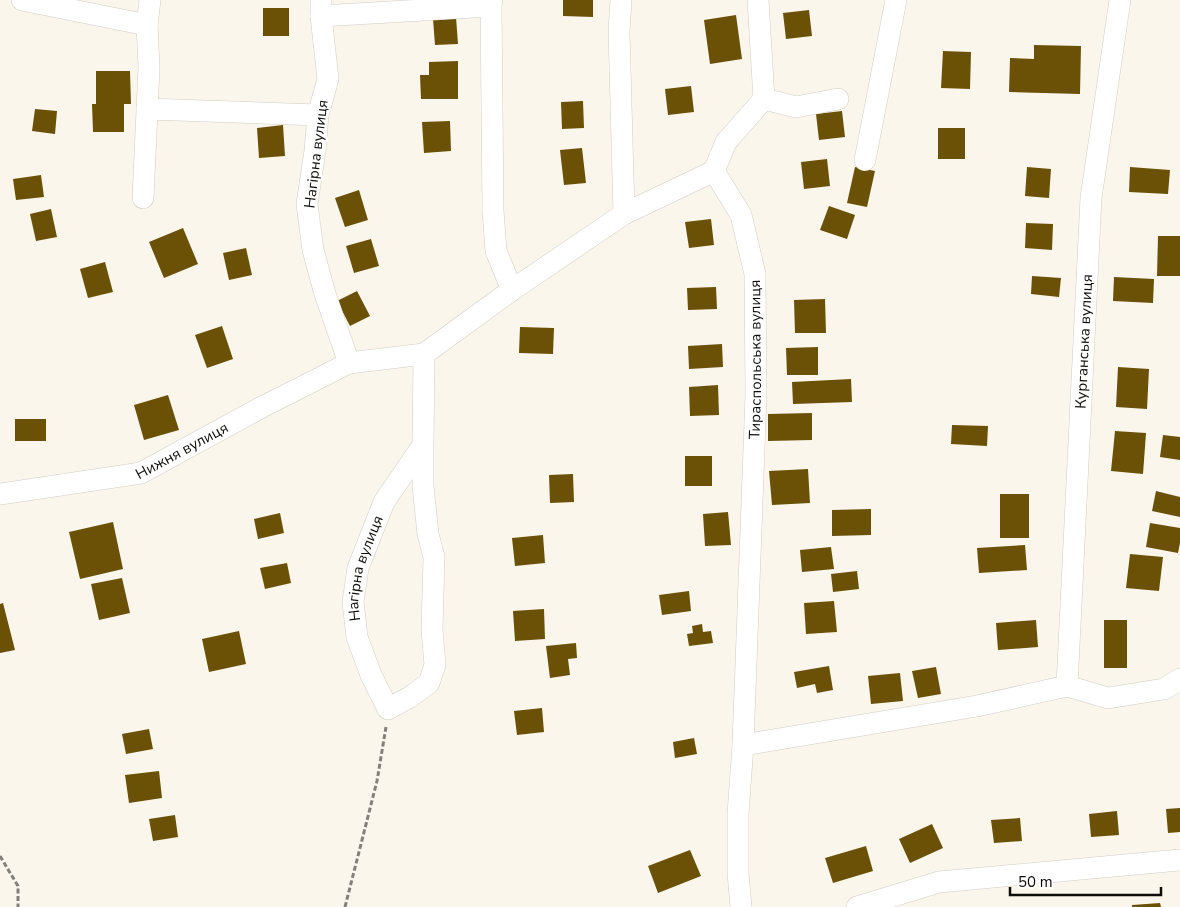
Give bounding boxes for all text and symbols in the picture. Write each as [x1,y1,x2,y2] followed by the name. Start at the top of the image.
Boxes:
[299,99,333,209] street label: Нагірна вулиця
[1071,274,1097,409] street label: Курганська вулиця
[744,280,766,440] street label: Тираспольська вулиця
[132,417,232,484] street label: Нижня вулиця
[343,512,388,622] street label: Нагірна вулиця
[1010,864,1161,896] scale bar
[1018,872,1053,892] text: 50 m

